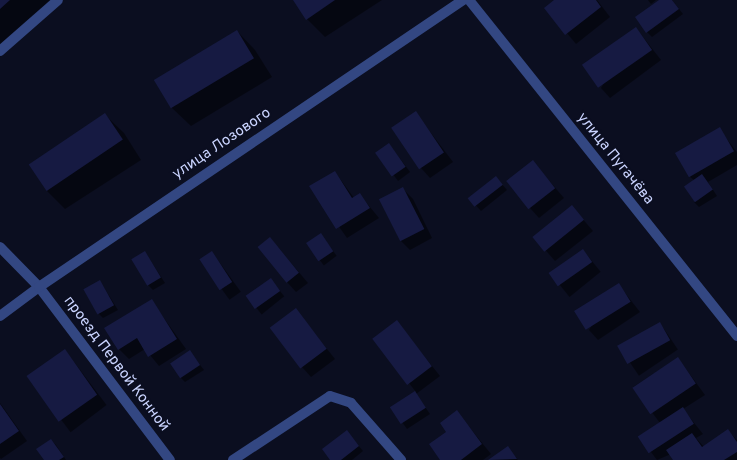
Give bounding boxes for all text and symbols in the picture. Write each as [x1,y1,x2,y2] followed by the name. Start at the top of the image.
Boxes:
[169,104,275,184] street label: улица Лозового
[573,110,657,208] street label: улица Пугачёва
[59,293,173,435] street label: проезд Первой Конной

